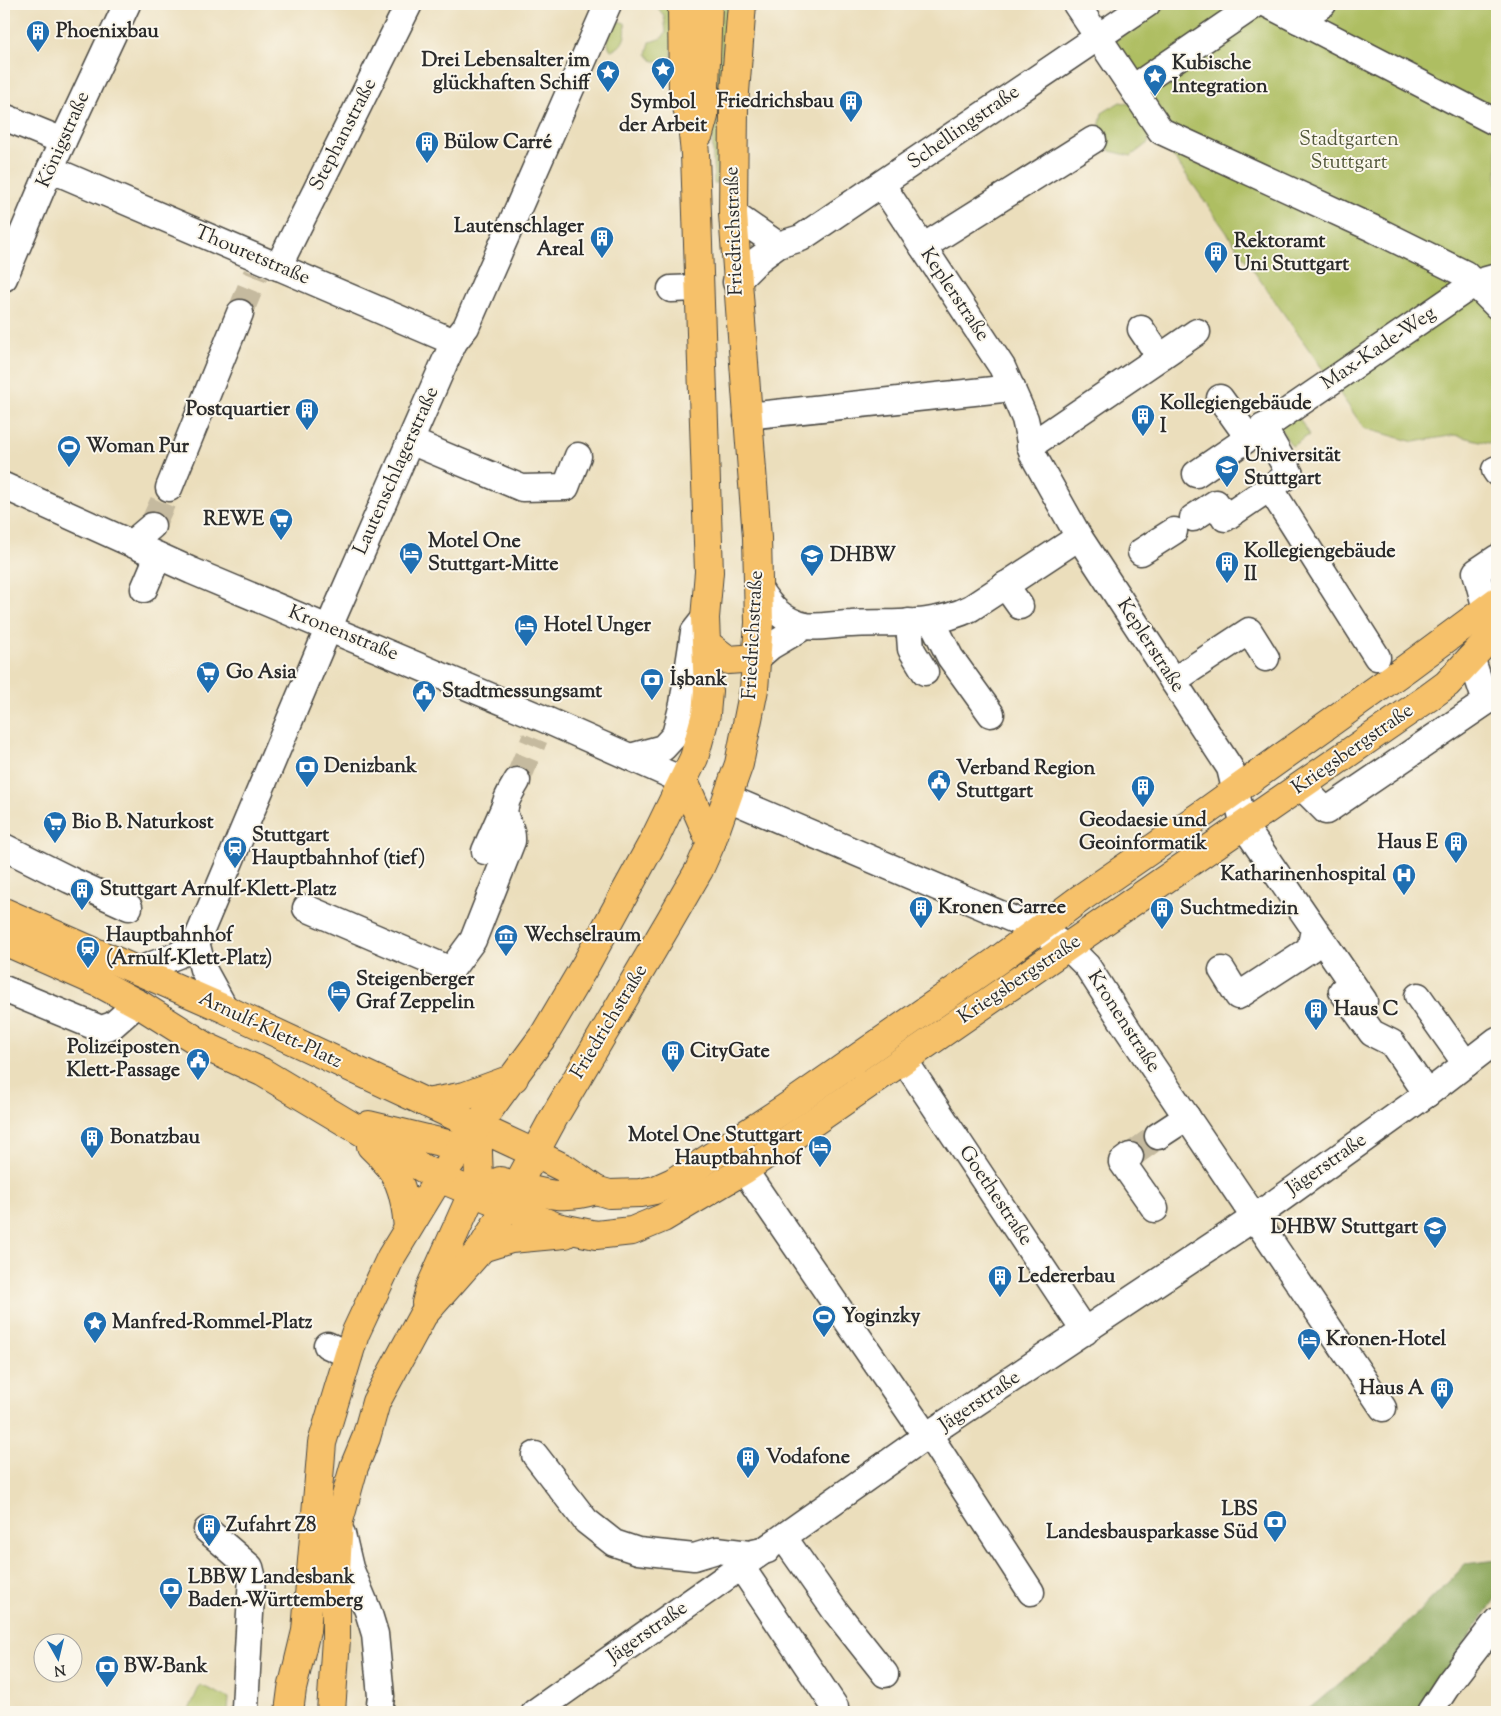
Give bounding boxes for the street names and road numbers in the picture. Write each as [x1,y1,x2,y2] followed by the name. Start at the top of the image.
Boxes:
[303,74,385,196] street label: Stephanstraße
[902,79,1026,177] street label: Schellingstraße
[30,87,98,193] street label: Königstraße
[718,166,752,296] street label: Friedrichstraße
[190,219,314,293] street label: Thouretstraße
[912,242,996,348] street label: Keplerstraße
[1316,300,1442,398] street label: Max-Kade-Weg
[347,382,447,560] street label: Lautenschlagerstraße
[736,570,772,700] street label: Friedrichstraße
[1109,593,1191,699] street label: Keplerstraße
[284,599,402,669] street label: Kronenstraße
[1286,697,1420,803] street label: Kriegsbergstraße
[953,928,1087,1032] street label: Kriegsbergstraße
[564,959,656,1085] street label: Friedrichstraße
[1079,965,1167,1079] street label: Kronenstraße
[194,985,346,1077] street label: Arnulf-Klett-Platz
[1280,1127,1373,1204] street label: Jägerstraße
[951,1140,1039,1252] street label: Goethestraße
[933,1364,1026,1440] street label: Jägerstraße
[601,1595,694,1672] street label: Jägerstraße

